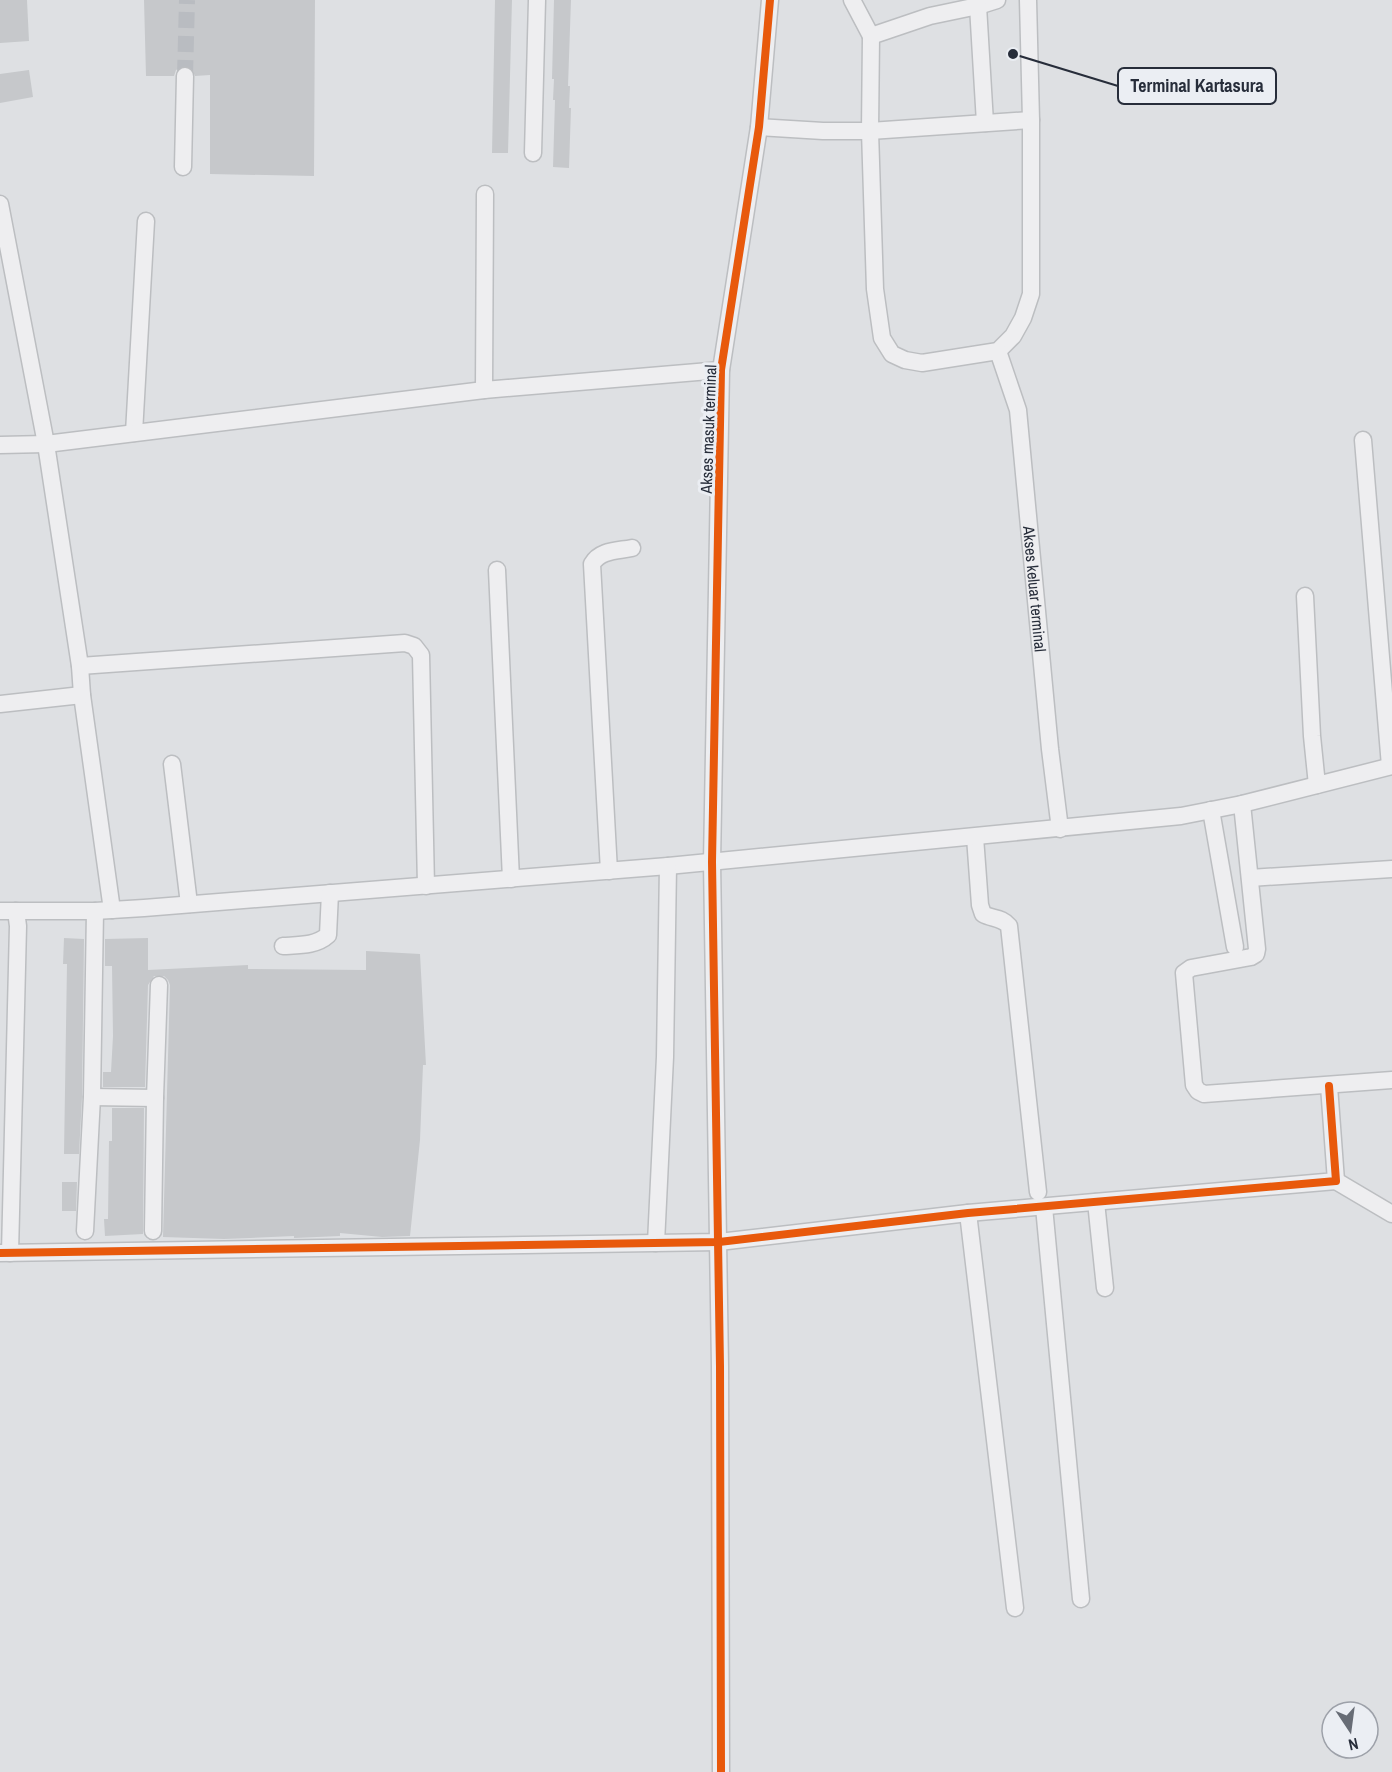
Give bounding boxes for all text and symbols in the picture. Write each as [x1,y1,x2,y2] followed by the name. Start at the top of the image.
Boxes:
[1118,68,1276,104] callout: Terminal Kartasura
[1130,73,1265,98] text: Terminal Kartasura
[695,364,721,495] street label: Akses masuk terminal
[1018,524,1052,653] street label: Akses keluar terminal
[1320,1700,1380,1760] north arrow
[1346,1733,1360,1756] text: N

